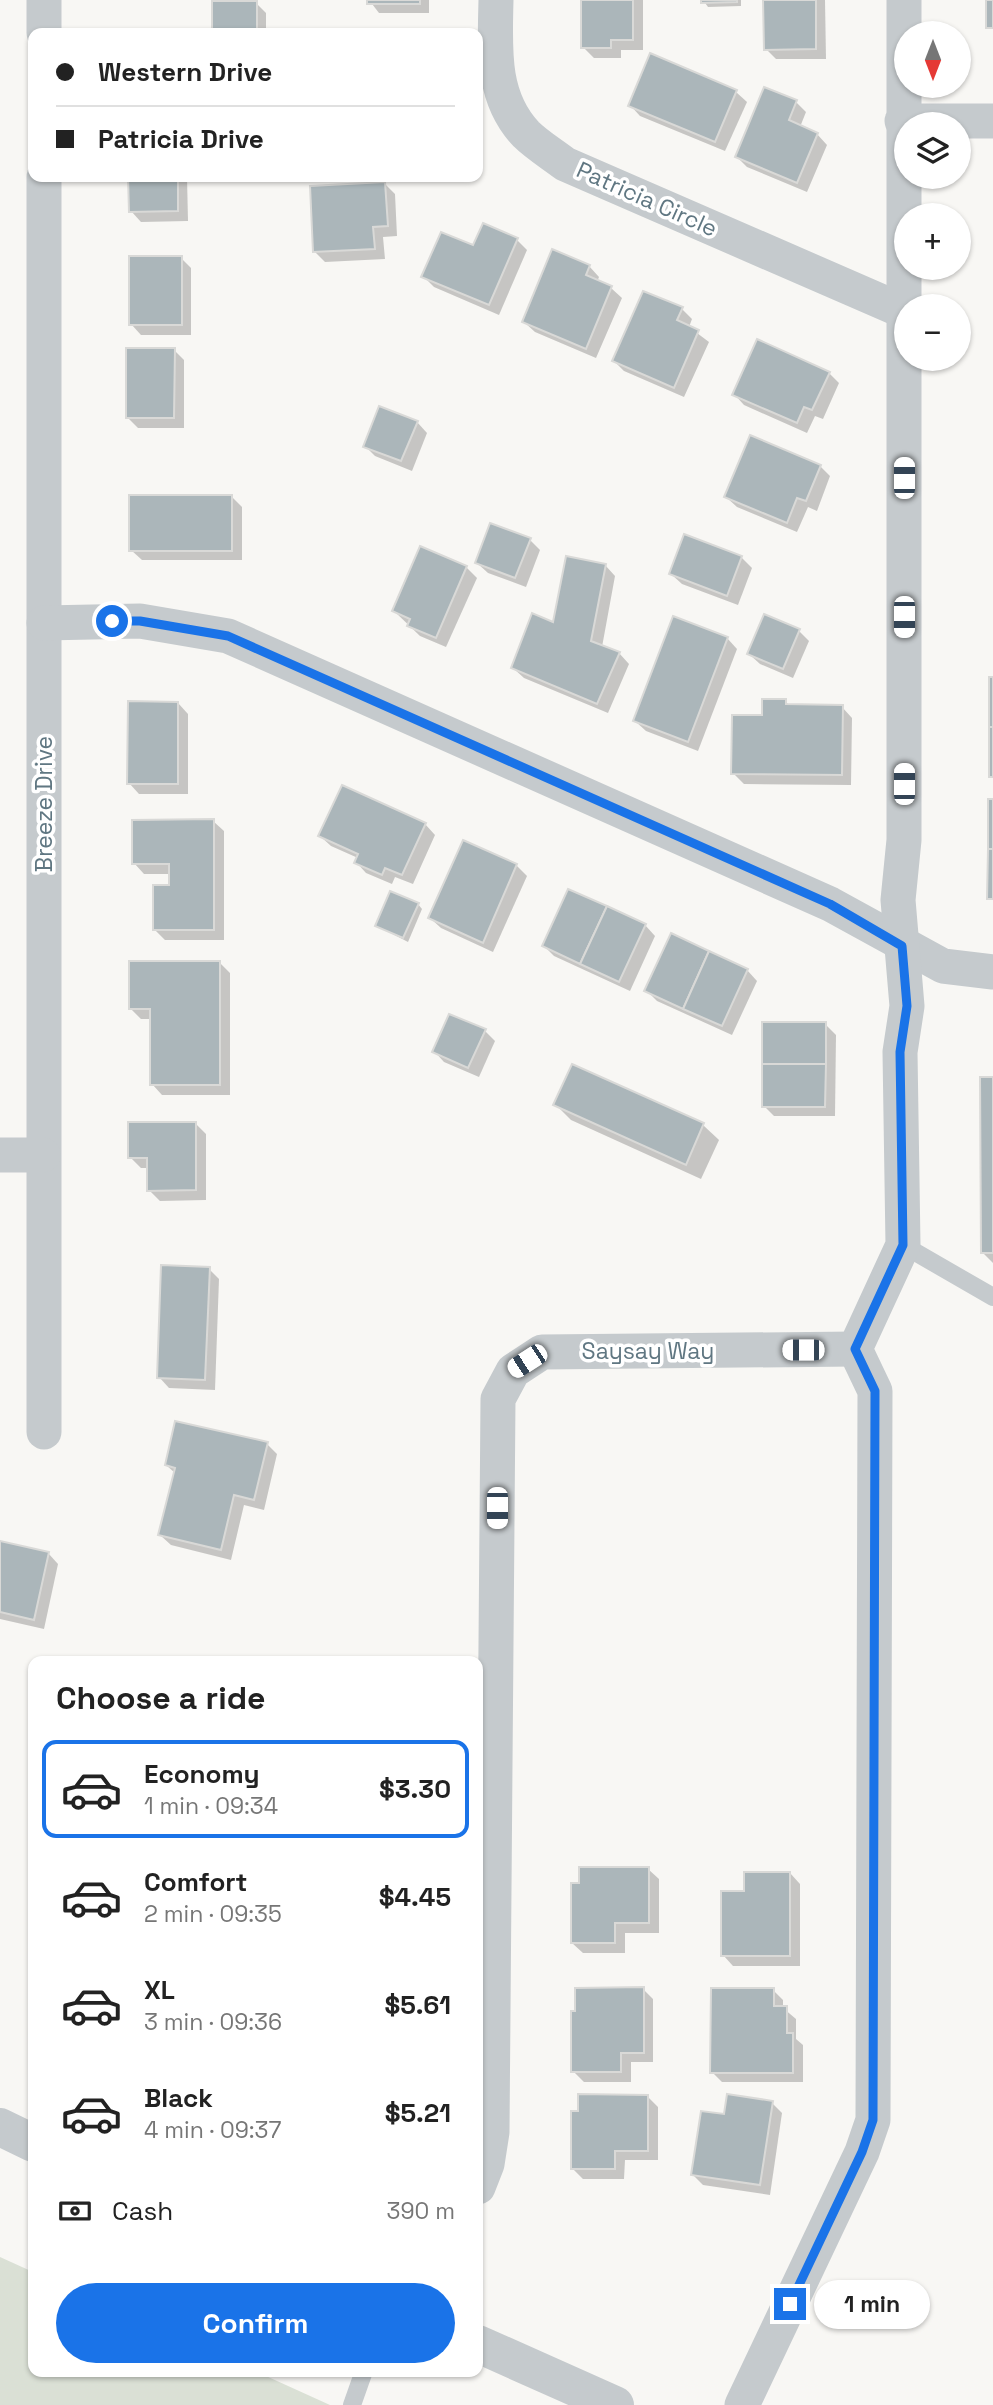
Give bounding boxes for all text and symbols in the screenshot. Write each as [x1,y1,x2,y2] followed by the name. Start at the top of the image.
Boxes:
[894,21,971,98] north arrow
[894,21,971,371] map controls
[98,55,272,89] text: Western Drive
[894,112,971,189] button: layers
[98,122,264,156] text: Patricia Drive
[572,155,722,243] street label: Patricia Circle
[894,203,971,280] button: +
[894,294,971,371] button: −
[894,457,915,499] car
[894,596,915,638] car
[96,605,128,637] route start
[29,736,59,872] street label: Breeze Drive
[894,763,915,805] car
[582,1336,714,1366] street label: Saysay Way
[783,1340,825,1361] car
[504,1341,551,1381] car
[487,1487,508,1529] car
[56,1678,266,1718] text: Choose a ride
[144,1757,260,1791] text: Economy
[60,1758,123,1821] icon: car
[379,1772,451,1806] text: $3.30
[144,1791,278,1821] text: 1 min · 09:34
[144,1865,247,1899] text: Comfort
[60,1866,123,1929] icon: car
[379,1880,451,1914] text: $4.45
[144,1899,282,1929] text: 2 min · 09:35
[144,1973,175,2007] text: XL
[60,1974,123,2037] icon: car
[384,1988,451,2022] text: $5.61
[144,2007,282,2037] text: 3 min · 09:36
[144,2081,213,2115] text: Black
[60,2082,123,2145] icon: car
[385,2096,451,2130] text: $5.21
[144,2115,281,2145] text: 4 min · 09:37
[56,2192,94,2230] icon: cash
[112,2194,173,2228] text: Cash
[387,2196,455,2226] text: 390 m
[814,2280,930,2328] callout: 1 min
[56,2283,455,2363] button: Confirm
[774,2288,806,2320] route end
[844,2289,900,2319] text: 1 min

